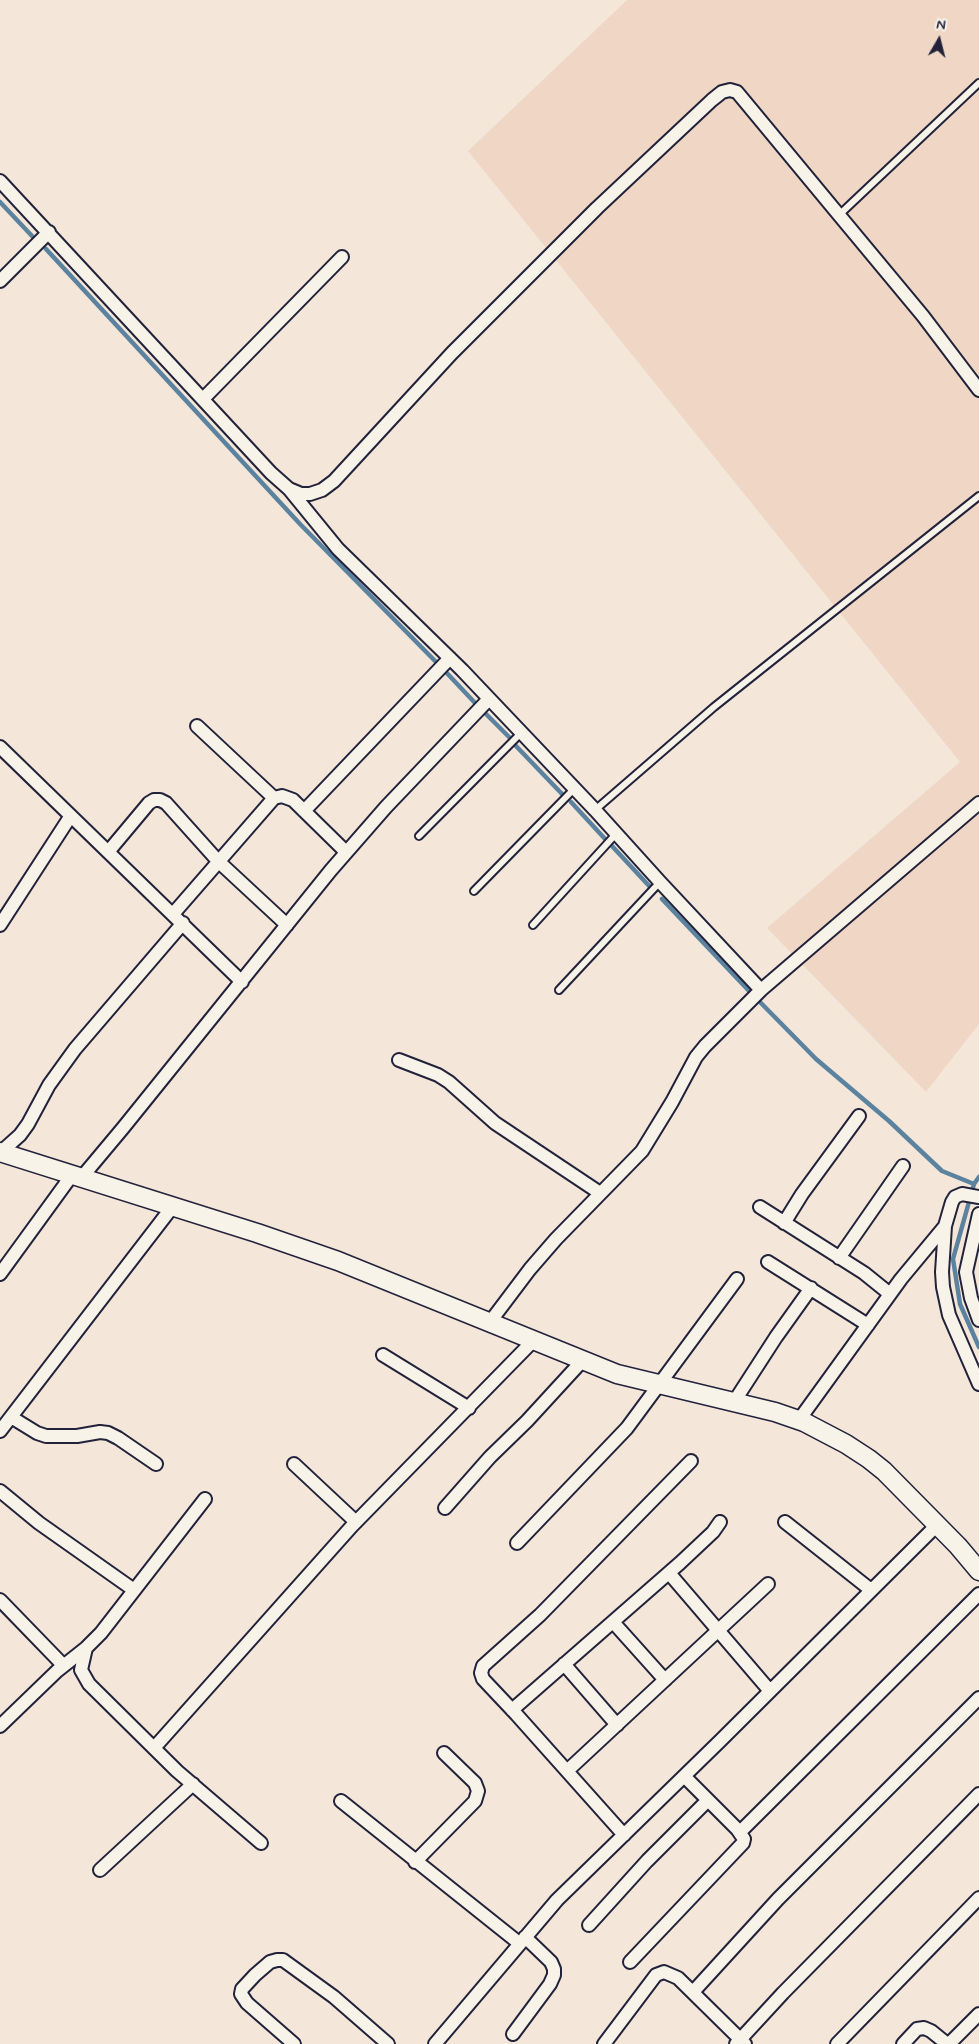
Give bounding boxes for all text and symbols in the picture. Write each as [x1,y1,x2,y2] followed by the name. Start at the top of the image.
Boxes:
[914,15,964,65] north arrow
[935,16,947,35] text: N

